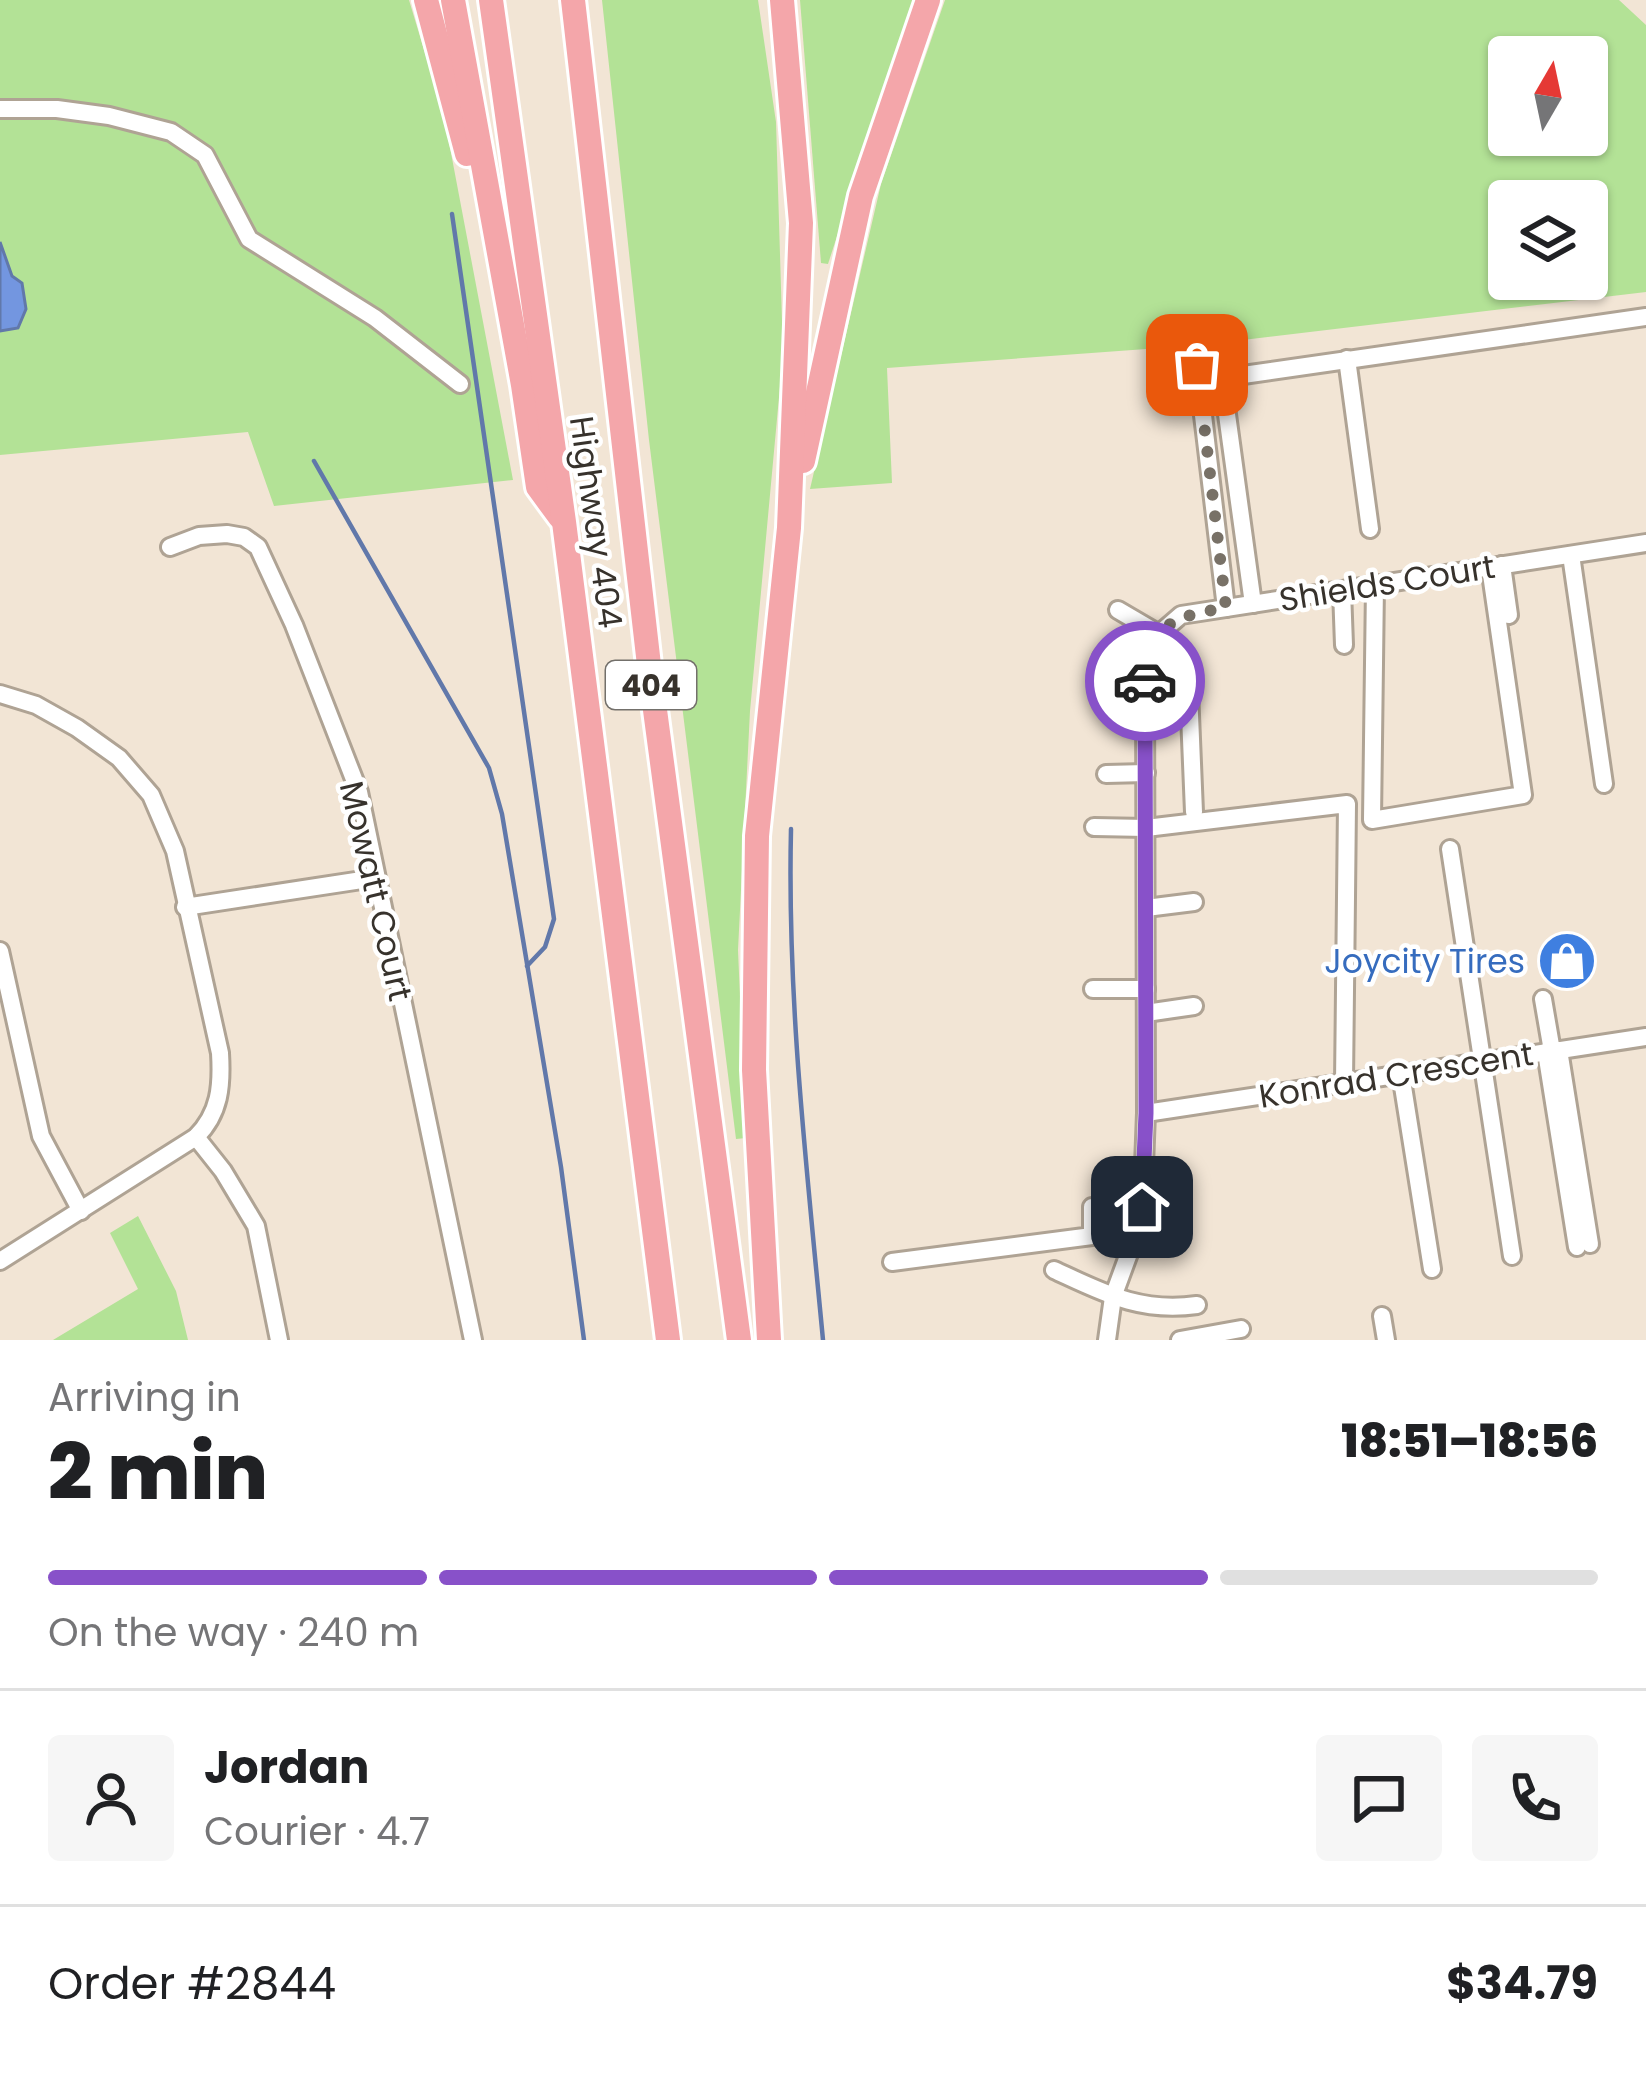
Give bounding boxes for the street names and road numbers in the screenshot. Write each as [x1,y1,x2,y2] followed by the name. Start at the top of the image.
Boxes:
[558,413,634,631] street label: Highway 404
[1276,543,1498,623] street label: Shields Court
[606,661,696,709] road number: 404
[328,777,424,1005] street label: Mowatt Court
[1256,1030,1536,1120] street label: Konrad Crescent

